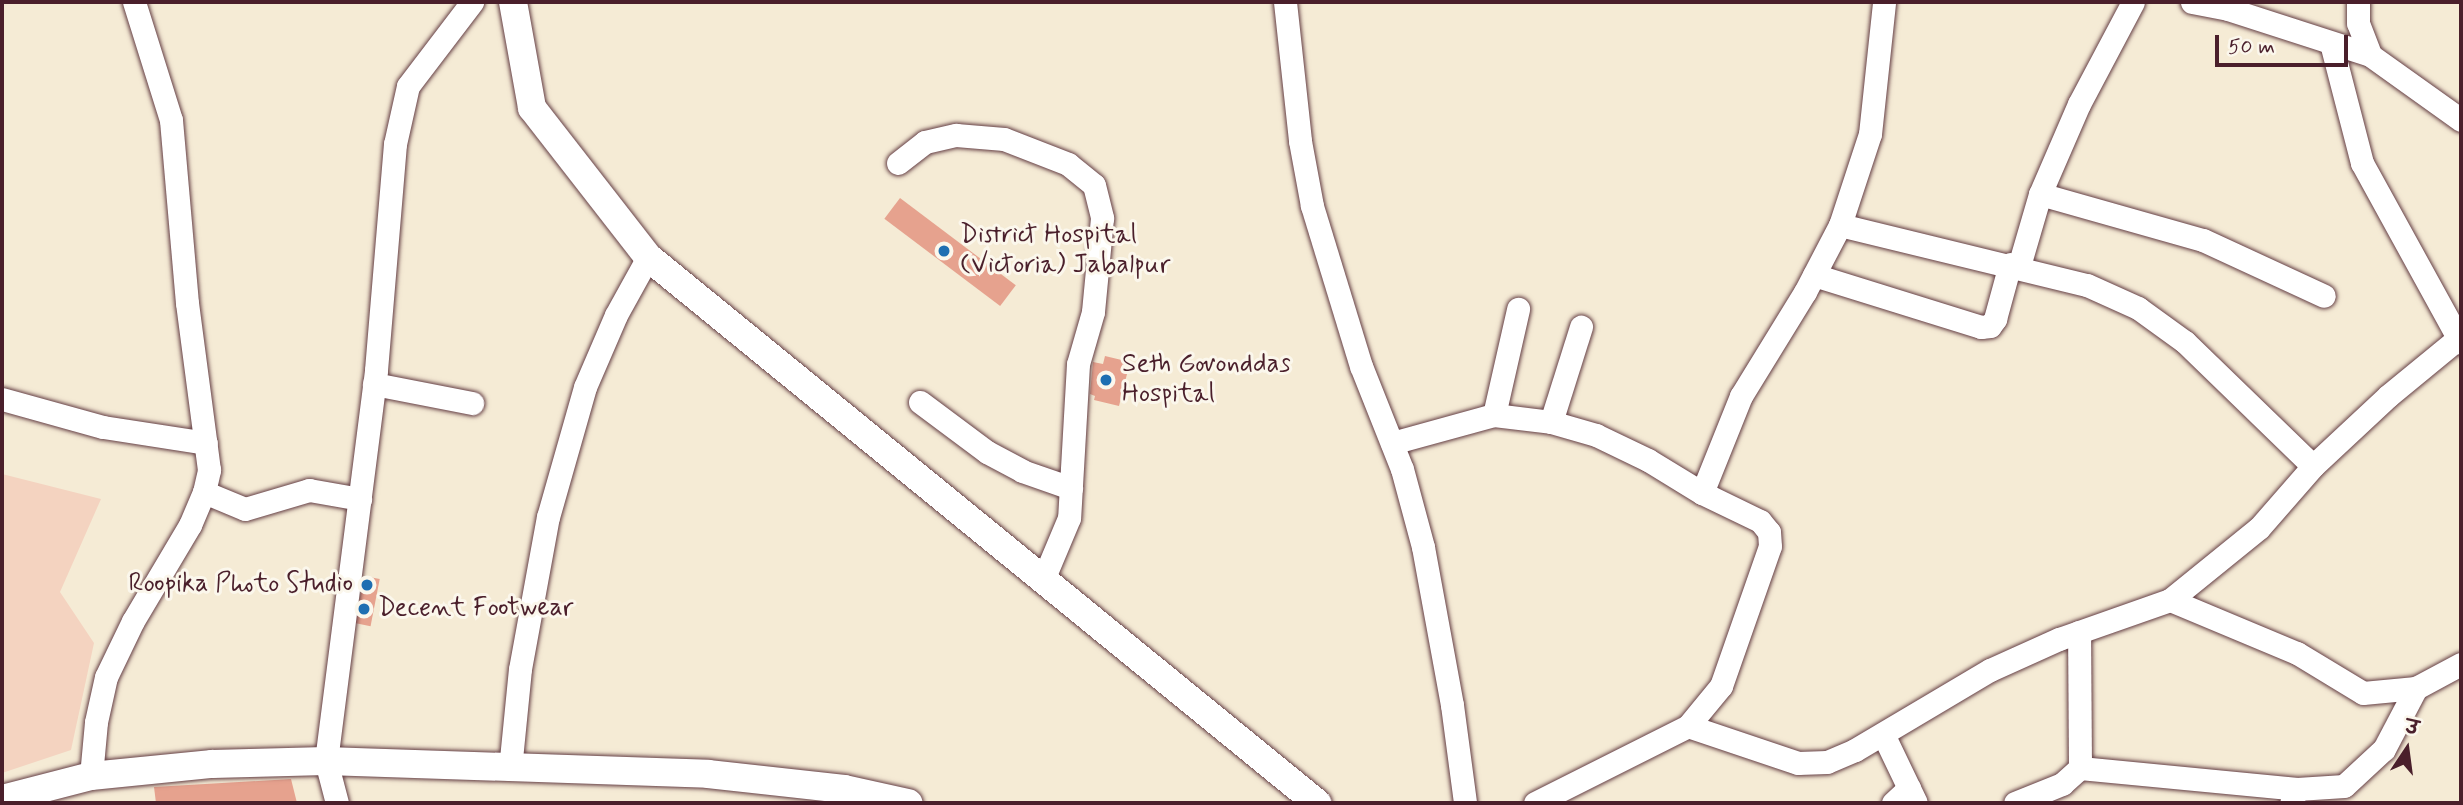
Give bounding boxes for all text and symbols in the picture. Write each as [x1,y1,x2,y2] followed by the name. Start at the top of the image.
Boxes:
[2218,21,2351,65] scale bar
[2228,33,2275,61] text: 50 m
[960,220,1171,282] place label: District Hospital (Victoria) Jabalpur
[934,241,954,261] marker: District Hospital (Victoria) Jabalpur
[1122,349,1291,410] place label: Seth Govonddas Hospital
[1096,370,1116,390] marker: Seth Govonddas Hospital
[127,569,353,601] place label: Roopika Photo Studio
[359,577,375,593] marker: Roopika Photo Studio
[378,593,573,625] place label: Decent Footwear
[356,601,372,617] marker: Decent Footwear
[2372,714,2442,784] north arrow
[2403,714,2421,742] text: उ

